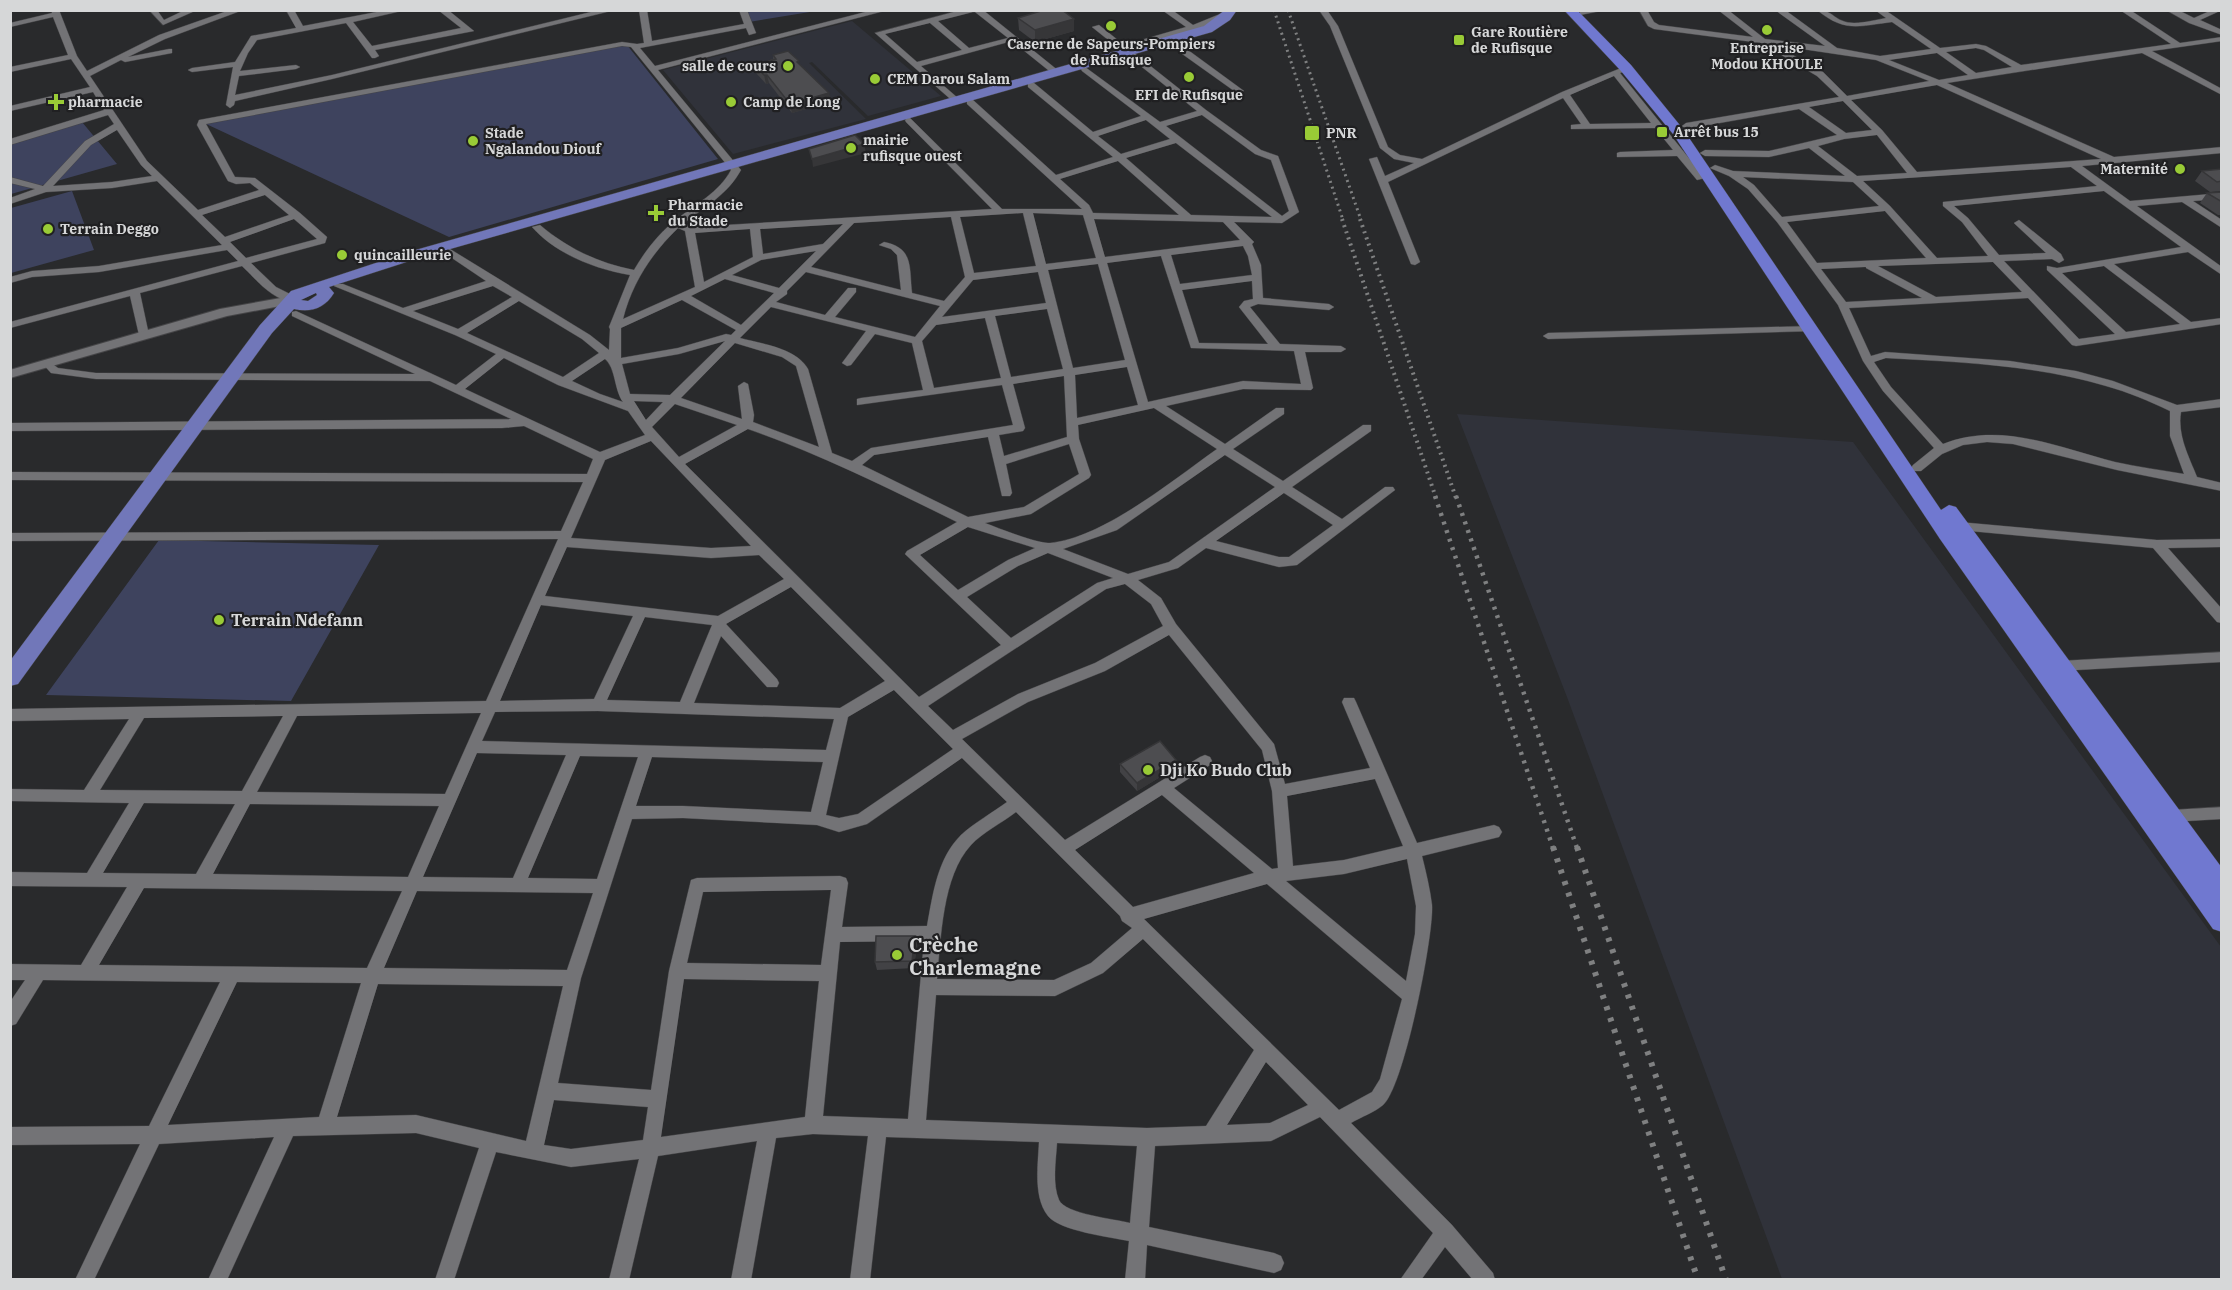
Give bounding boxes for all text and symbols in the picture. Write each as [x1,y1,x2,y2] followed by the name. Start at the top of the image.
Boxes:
[1104,19,1118,33] marker: Caserne de Sapeurs-Pompiers de Rufisque
[1471,23,1568,57] place label: Gare Routière de Rufisque
[1760,23,1774,37] marker: Entreprise Modou KHOULE
[1452,33,1466,47] marker: Gare Routière de Rufisque
[1007,35,1215,69] place label: Caserne de Sapeurs-Pompiers de Rufisque
[1711,39,1823,73] place label: Entreprise Modou KHOULE
[682,57,776,75] place label: salle de cours
[781,59,795,73] marker: salle de cours
[887,70,1011,88] place label: CEM Darou Salam
[1182,70,1196,84] marker: EFI de Rufisque
[868,72,882,86] marker: CEM Darou Salam
[1135,86,1243,104] place label: EFI de Rufisque
[68,93,143,111] place label: pharmacie
[743,93,841,111] place label: Camp de Long
[49,95,63,109] marker: pharmacie
[724,95,738,109] marker: Camp de Long
[1674,123,1759,141] place label: Arrêt bus 15
[485,124,602,158] place label: Stade Ngalandou Diouf
[1303,124,1321,142] marker: PNR
[1326,124,1358,142] place label: PNR
[1655,125,1669,139] marker: Arrêt bus 15
[863,131,962,165] place label: mairie rufisque ouest
[466,134,480,148] marker: Stade Ngalandou Diouf
[844,141,858,155] marker: mairie rufisque ouest
[2100,160,2168,178] place label: Maternité
[2173,162,2187,176] marker: Maternité
[668,196,743,230] place label: Pharmacie du Stade
[649,206,663,220] marker: Pharmacie du Stade
[60,220,159,238] place label: Terrain Deggo
[41,222,55,236] marker: Terrain Deggo
[354,246,452,264] place label: quincailleurie
[335,248,349,262] marker: quincailleurie
[231,610,364,630] place label: Terrain Ndefann
[212,613,226,627] marker: Terrain Ndefann
[1160,760,1292,780] place label: Dji Ko Budo Club
[1141,763,1155,777] marker: Dji Ko Budo Club
[909,931,1041,981] place label: Crèche Charlemagne
[890,948,904,962] marker: Crèche Charlemagne

